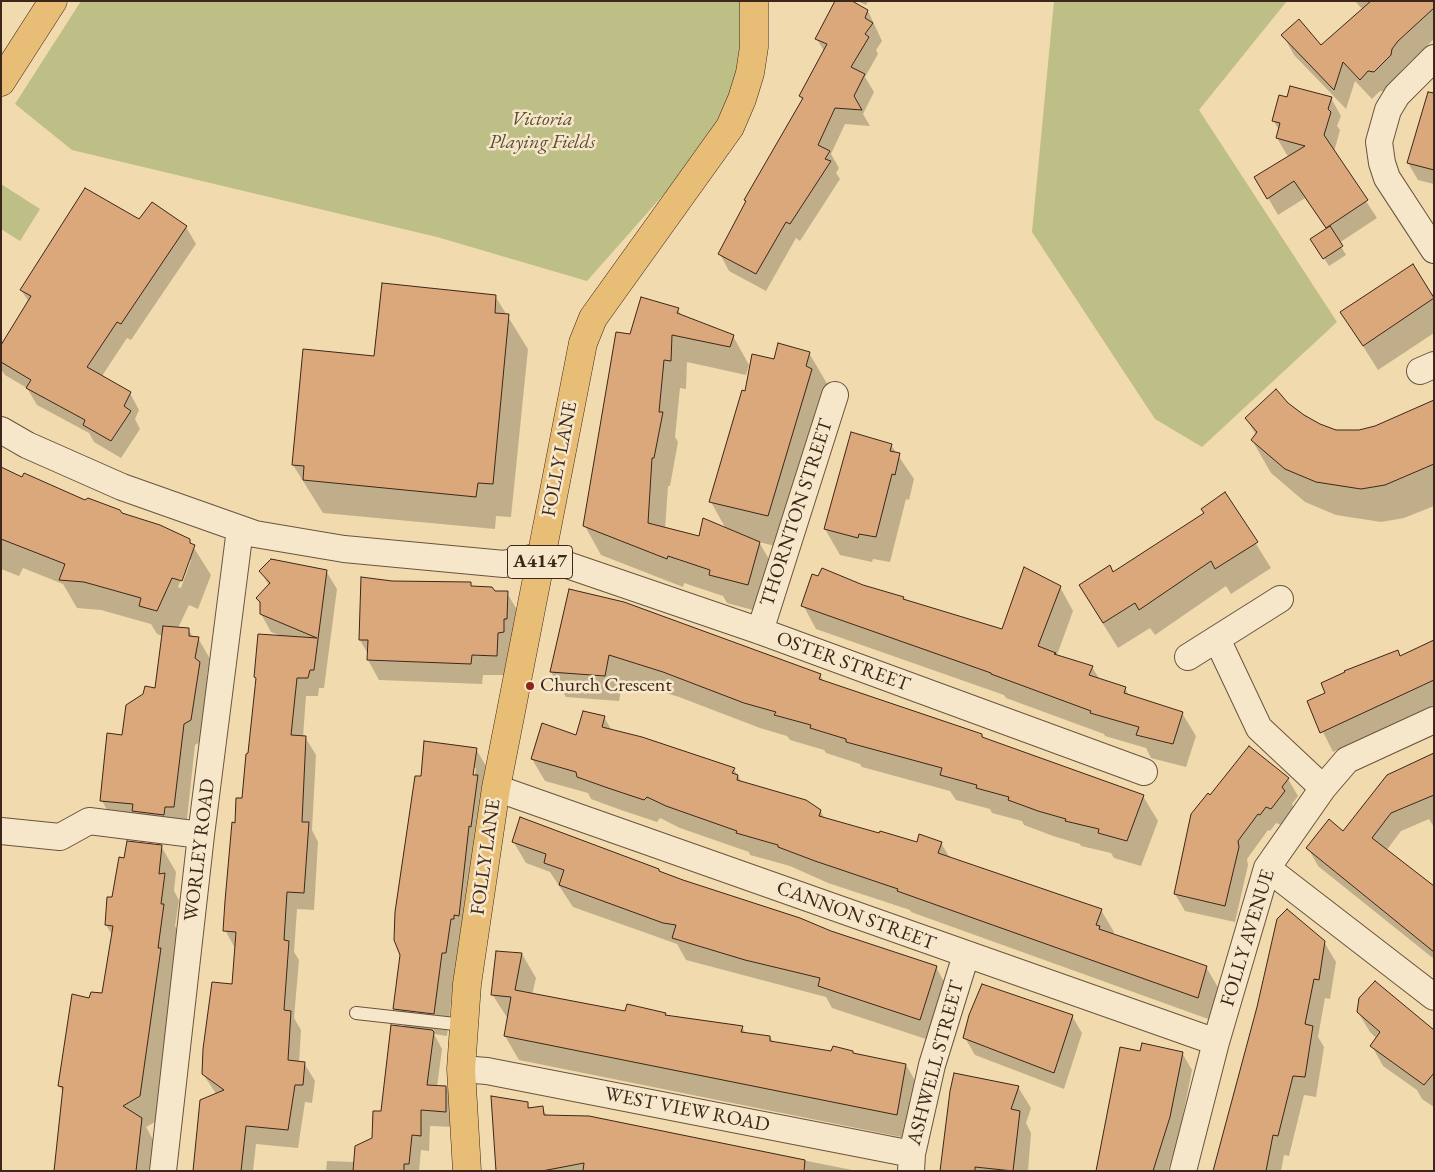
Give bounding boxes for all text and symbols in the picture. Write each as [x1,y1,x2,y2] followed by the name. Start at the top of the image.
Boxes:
[489,108,595,155] park label: Victoria Playing Fields
[537,399,583,519] street label: FOLLY LANE
[755,416,839,610] street label: THORNTON STREET
[508,546,572,578] road number: A4147
[773,627,913,697] street label: OSTER STREET
[540,674,672,698] place label: Church Crescent
[524,680,536,692] marker: Church Crescent
[179,777,221,923] street label: WORLEY ROAD
[466,797,506,917] street label: FOLLY LANE
[1216,867,1280,1009] street label: FOLLY AVENUE
[773,876,939,956] street label: CANNON STREET
[903,978,969,1148] street label: ASHWELL STREET
[602,1082,772,1138] street label: WEST VIEW ROAD

